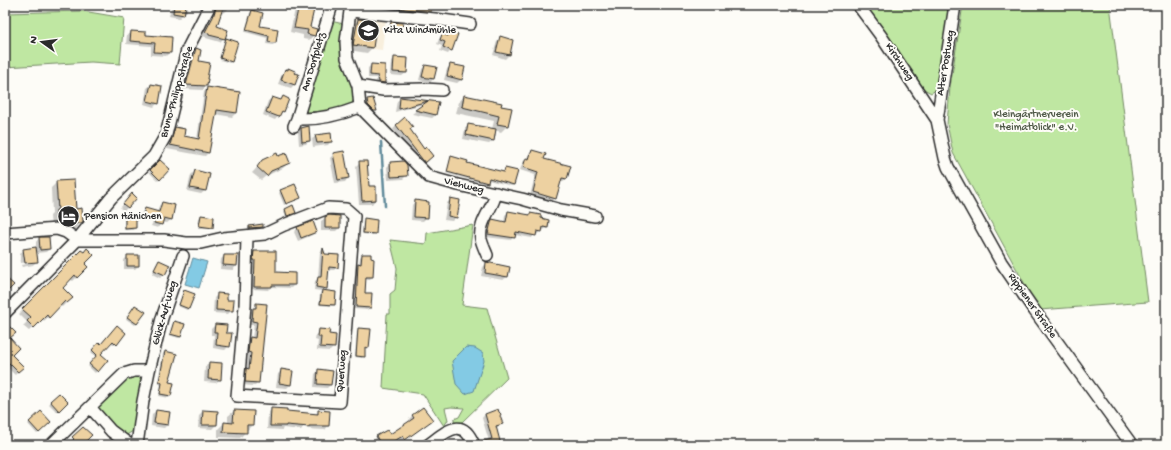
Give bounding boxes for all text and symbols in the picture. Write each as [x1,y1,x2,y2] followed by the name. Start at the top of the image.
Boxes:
[355,18,381,44] school or university icon: Kita Windmühle
[22,22,62,62] north arrow
[384,25,456,37] place label: Kita Windmühle
[935,29,957,97] street label: Alter Postweg
[298,30,329,93] street label: Am Dorfplatz
[28,35,41,45] text: N
[882,41,916,83] street label: Kirchweg
[158,45,196,140] street label: Bruno-Philipp-Straße
[993,109,1079,134] park label: Kleingärtnerverein "Heimatblick" e.V.
[442,175,485,197] street label: Viehweg
[56,204,82,230] hotel icon: Pension Hänichen
[83,211,162,223] place label: Pension Hänichen
[1005,271,1059,341] street label: Rippiener Straße
[149,279,180,347] street label: Glück-Auf-Weg
[335,349,349,393] street label: Querweg

